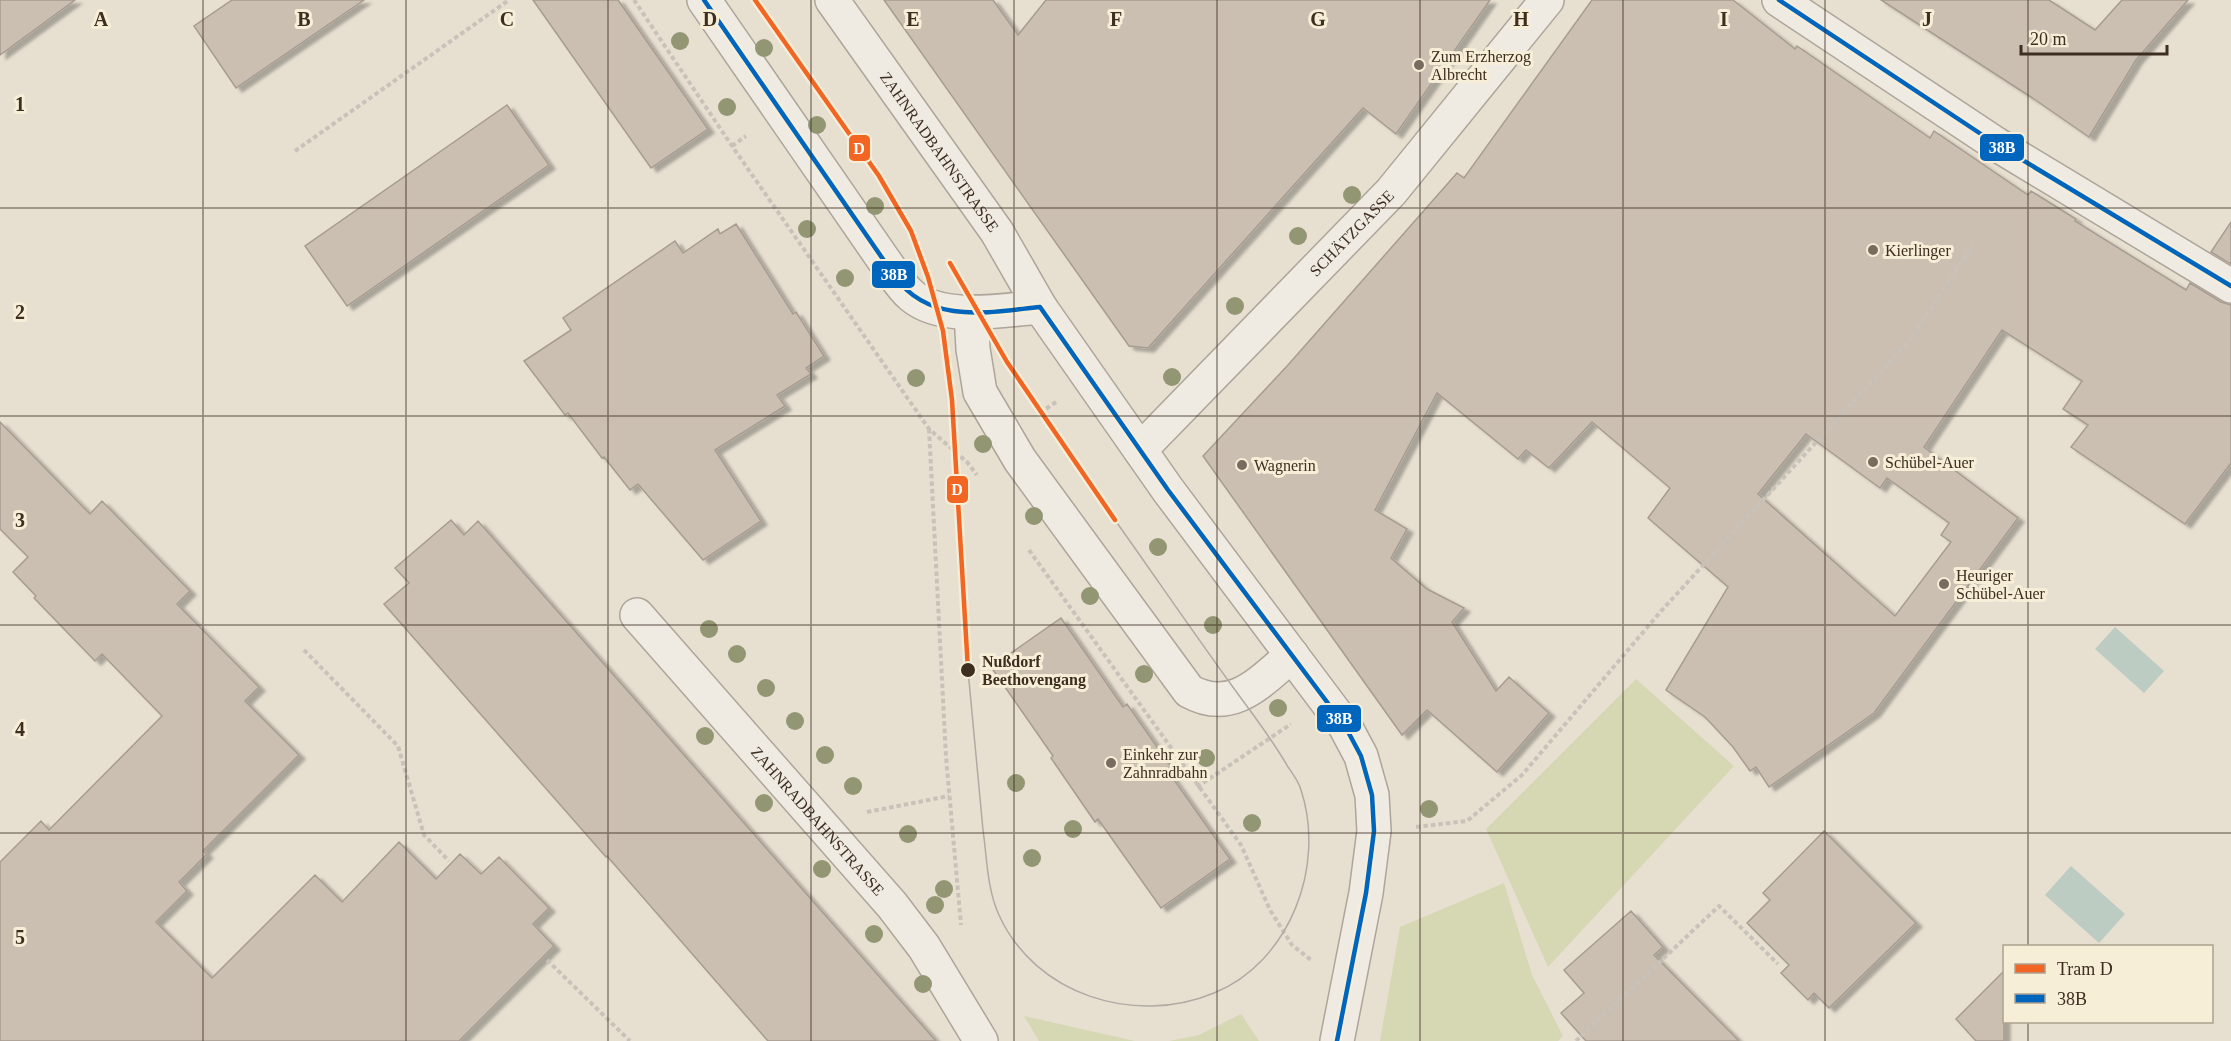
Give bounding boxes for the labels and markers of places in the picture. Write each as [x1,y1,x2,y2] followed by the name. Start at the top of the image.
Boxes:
[1431,48,1531,83] place label: Zum Erzherzog Albrecht
[1412,58,1426,72] marker: Zum Erzherzog Albrecht
[1885,242,1951,260] place label: Kierlinger
[1866,243,1880,257] marker: Kierlinger
[1885,454,1975,471] place label: Schübel-Auer
[1866,455,1880,469] marker: Schübel-Auer
[1254,457,1316,475] place label: Wagnerin
[1235,458,1249,472] marker: Wagnerin
[1956,567,2046,602] place label: Heuriger Schübel-Auer
[1937,577,1951,591] marker: Heuriger Schübel-Auer
[982,653,1086,689] place label: Nußdorf Beethovengang
[959,661,977,679] marker: Nußdorf Beethovengang
[1123,746,1207,781] place label: Einkehr zur Zahnradbahn
[1104,756,1118,770] marker: Einkehr zur Zahnradbahn

